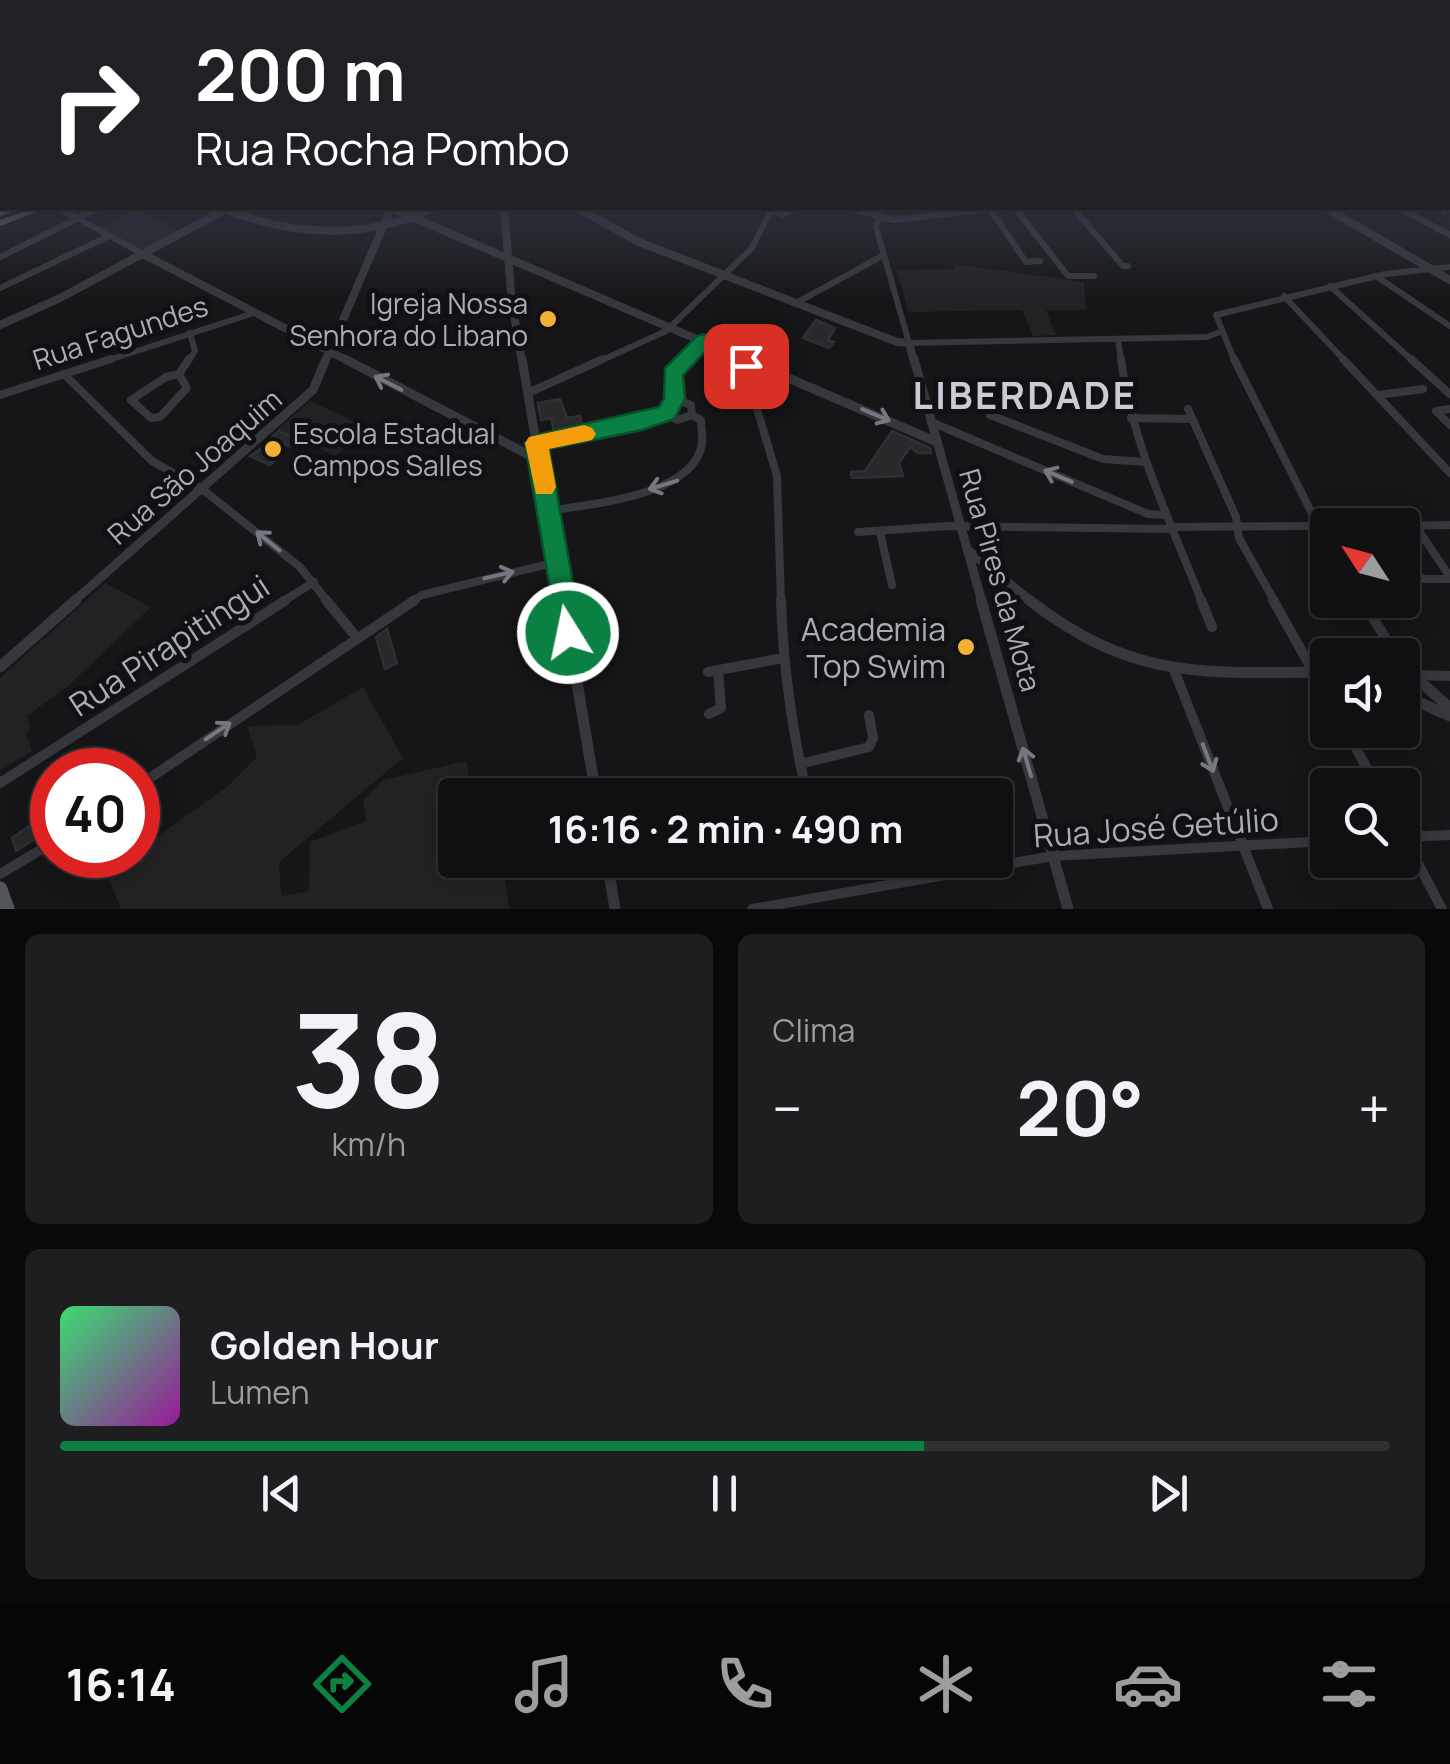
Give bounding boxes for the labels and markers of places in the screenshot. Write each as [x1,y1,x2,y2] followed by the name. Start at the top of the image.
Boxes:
[289,284,528,354] place label: Igreja Nossa Senhora do Libano
[537,308,559,330] marker: Igreja Nossa Senhora do Libano
[704,324,789,409] pin
[293,414,496,484] place label: Escola Estadual Campos Salles
[262,438,284,460] marker: Escola Estadual Campos Salles
[801,607,946,688] place label: Academia Top Swim
[955,636,977,658] marker: Academia Top Swim

